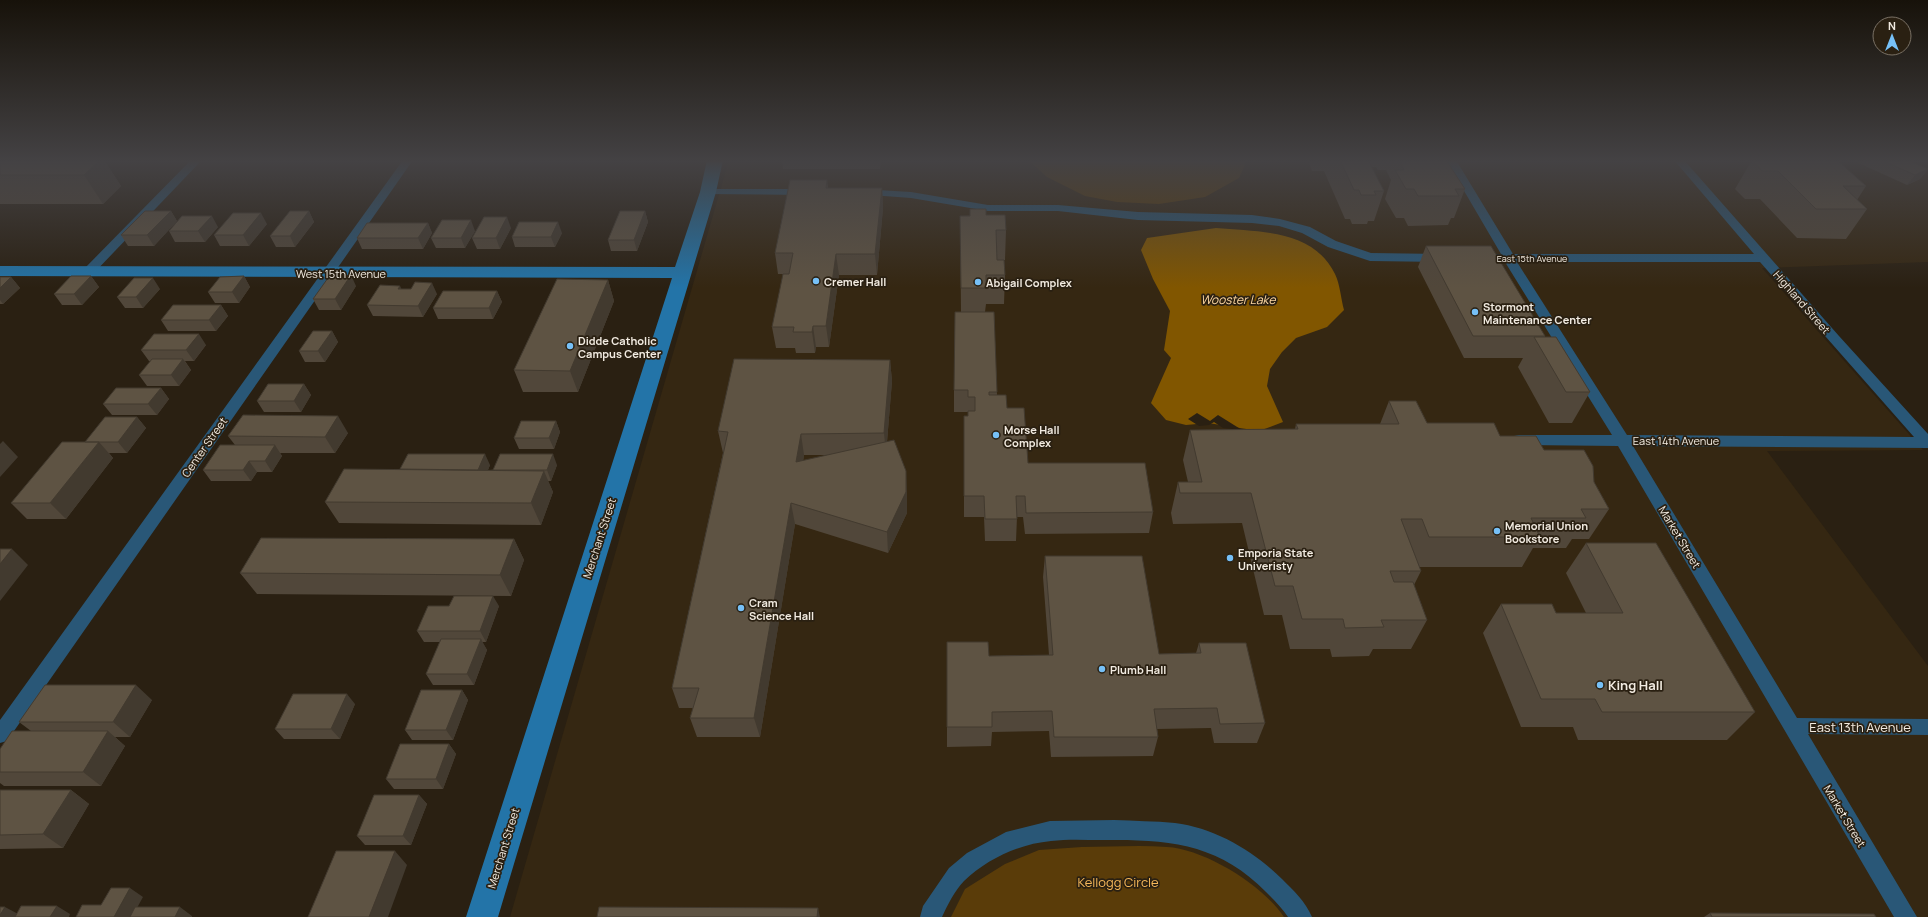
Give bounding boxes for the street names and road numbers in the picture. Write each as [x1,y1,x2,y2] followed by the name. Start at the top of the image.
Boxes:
[1497,252,1567,265] street label: East 15th Avenue
[296,266,387,281] street label: West 15th Avenue
[1770,267,1834,337] street label: Highland Street
[178,414,230,480] street label: Center Street
[1633,433,1720,448] street label: East 14th Avenue
[579,496,619,580] street label: Merchant Street
[1656,503,1704,571] street label: Market Street
[1809,718,1911,736] street label: East 13th Avenue
[1821,782,1869,850] street label: Market Street
[484,806,522,890] street label: Merchant Street

